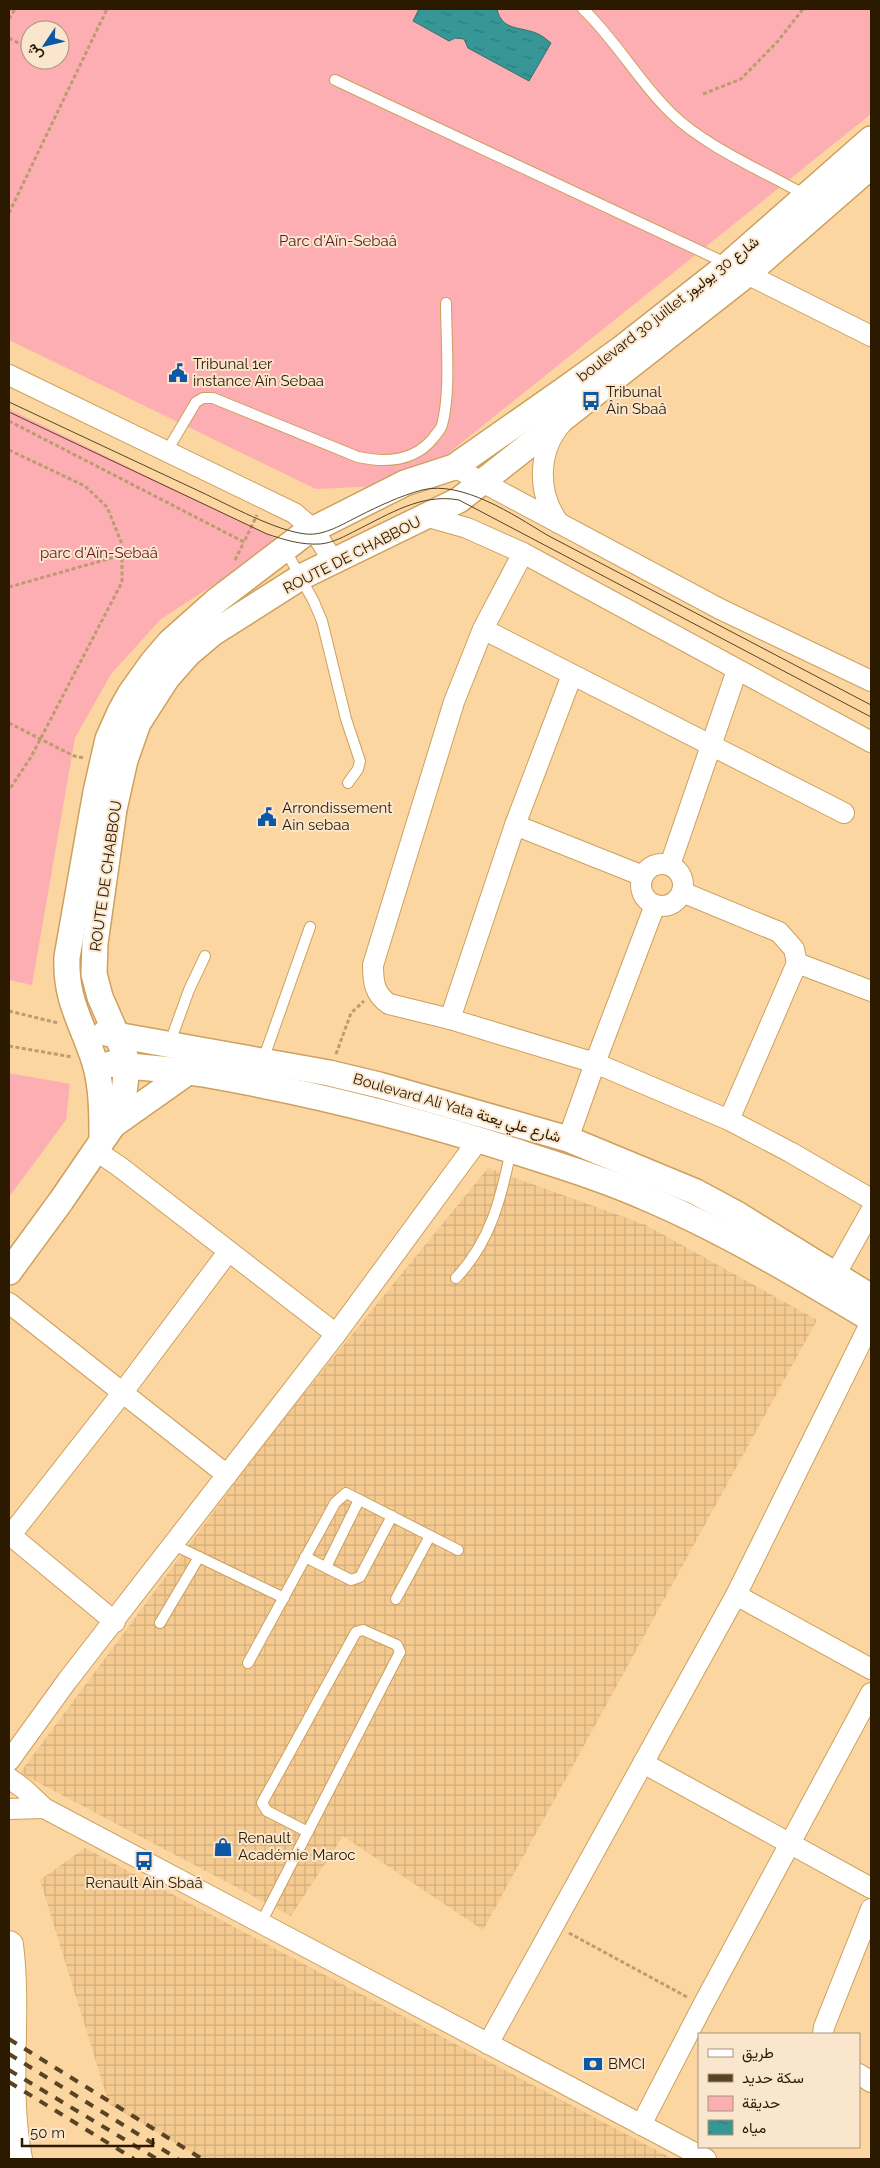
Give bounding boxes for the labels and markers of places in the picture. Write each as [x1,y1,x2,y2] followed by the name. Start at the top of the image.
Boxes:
[193,355,324,390] place label: Tribunal 1er instance Aïn Sebaa
[167,362,189,384] public building icon: Tribunal 1er instance Aïn Sebaa
[606,383,667,418] place label: Tribunal Âin Sbaâ
[580,390,602,412] bus stop icon: Tribunal Âin Sbaâ
[282,799,392,834] place label: Arrondissement Ain sebaa
[256,806,278,828] public building icon: Arrondissement Ain sebaa
[238,1829,356,1864] place label: Renault Académie Maroc
[212,1836,234,1858] shop icon: Renault Académie Maroc
[133,1850,155,1872] bus stop icon: Renault Ain Sbaâ
[85,1874,203,1892] place label: Renault Ain Sbaâ
[582,2053,604,2075] bank icon: BMCI
[608,2055,645,2073] place label: BMCI

